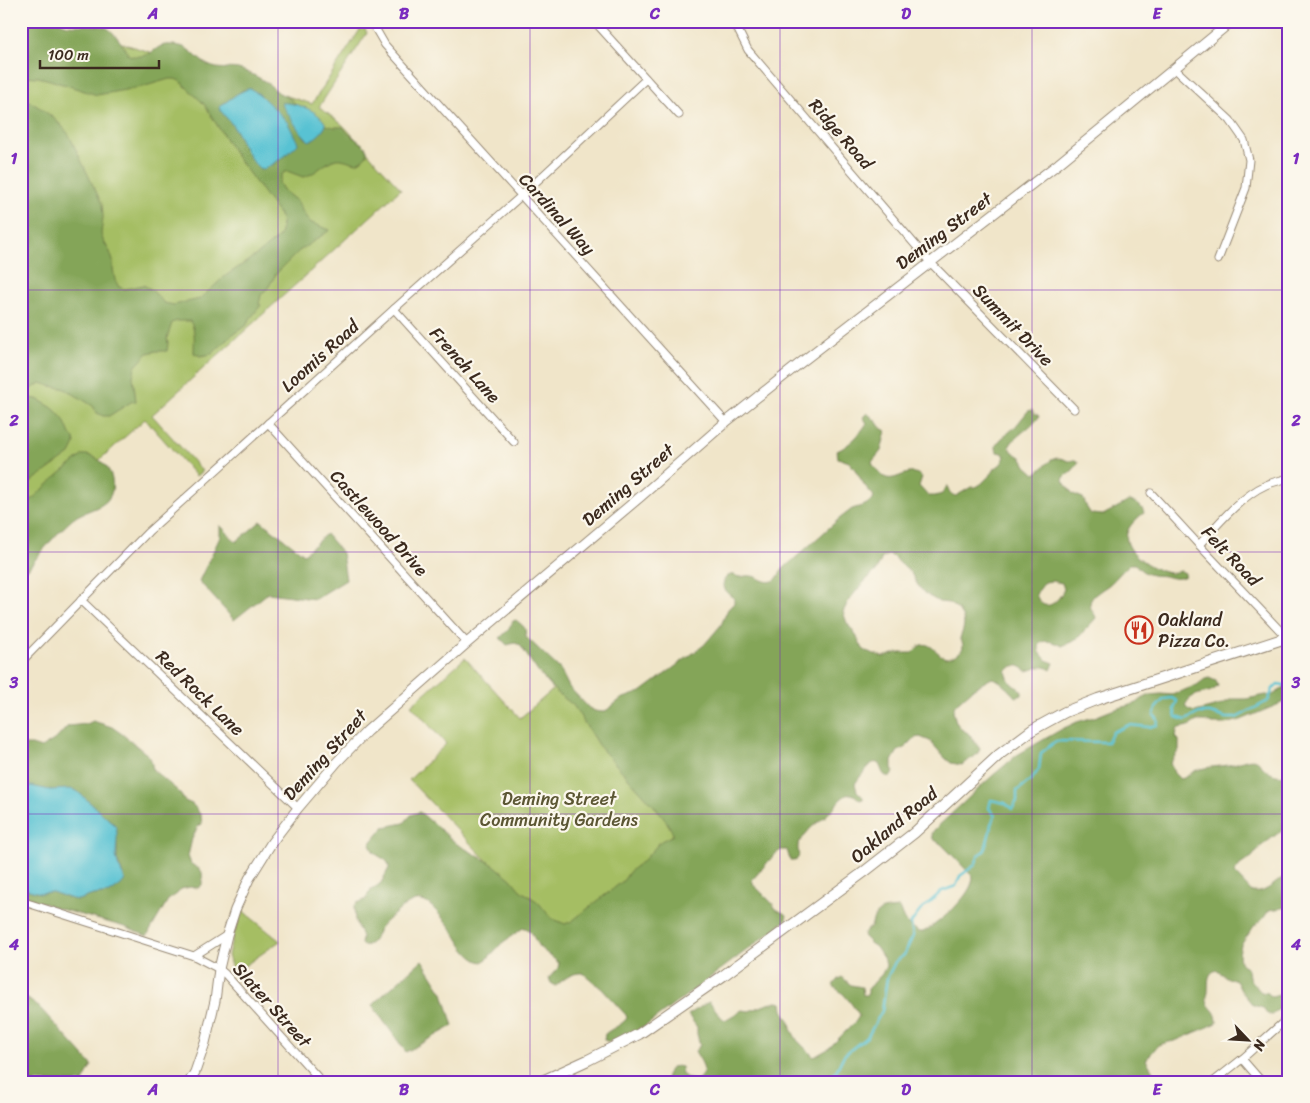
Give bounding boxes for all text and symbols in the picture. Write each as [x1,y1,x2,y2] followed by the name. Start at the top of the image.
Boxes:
[147,0,158,28] text: A
[399,0,410,28] text: B
[649,0,661,28] text: C
[901,0,911,28] text: D
[1153,0,1163,28] text: E
[40,38,159,70] scale bar
[48,42,89,68] text: 100 m
[800,91,883,178] street label: Ridge Road
[11,144,18,173] text: 1
[1293,144,1300,173] text: 1
[511,165,604,263] street label: Cardinal Way
[889,183,1000,278] street label: Deming Street
[965,276,1061,374] street label: Summit Drive
[273,311,368,400] street label: Loomis Road
[421,319,509,411] street label: French Lane
[8,406,19,435] text: 2
[1290,406,1301,435] text: 2
[574,435,682,535] street label: Deming Street
[322,462,436,584] street label: Castlewood Drive
[1193,518,1270,595] street label: Felt Road
[1158,604,1230,657] place label: Oakland Pizza Co.
[1124,615,1154,645] restaurant icon: Oakland Pizza Co.
[148,642,252,744] street label: Red Rock Lane
[9,668,19,697] text: 3
[1291,668,1301,697] text: 3
[275,701,376,808] street label: Deming Street
[843,777,946,872] street label: Oakland Road
[480,783,638,836] park label: Deming Street Community Gardens
[8,930,19,959] text: 4
[1290,930,1301,959] text: 4
[225,955,320,1056] street label: Slater Street
[1222,1016,1272,1066] north arrow
[1246,1035,1273,1055] text: N
[147,1075,158,1103] text: A
[399,1075,410,1103] text: B
[649,1075,661,1103] text: C
[901,1075,911,1103] text: D
[1153,1075,1163,1103] text: E

